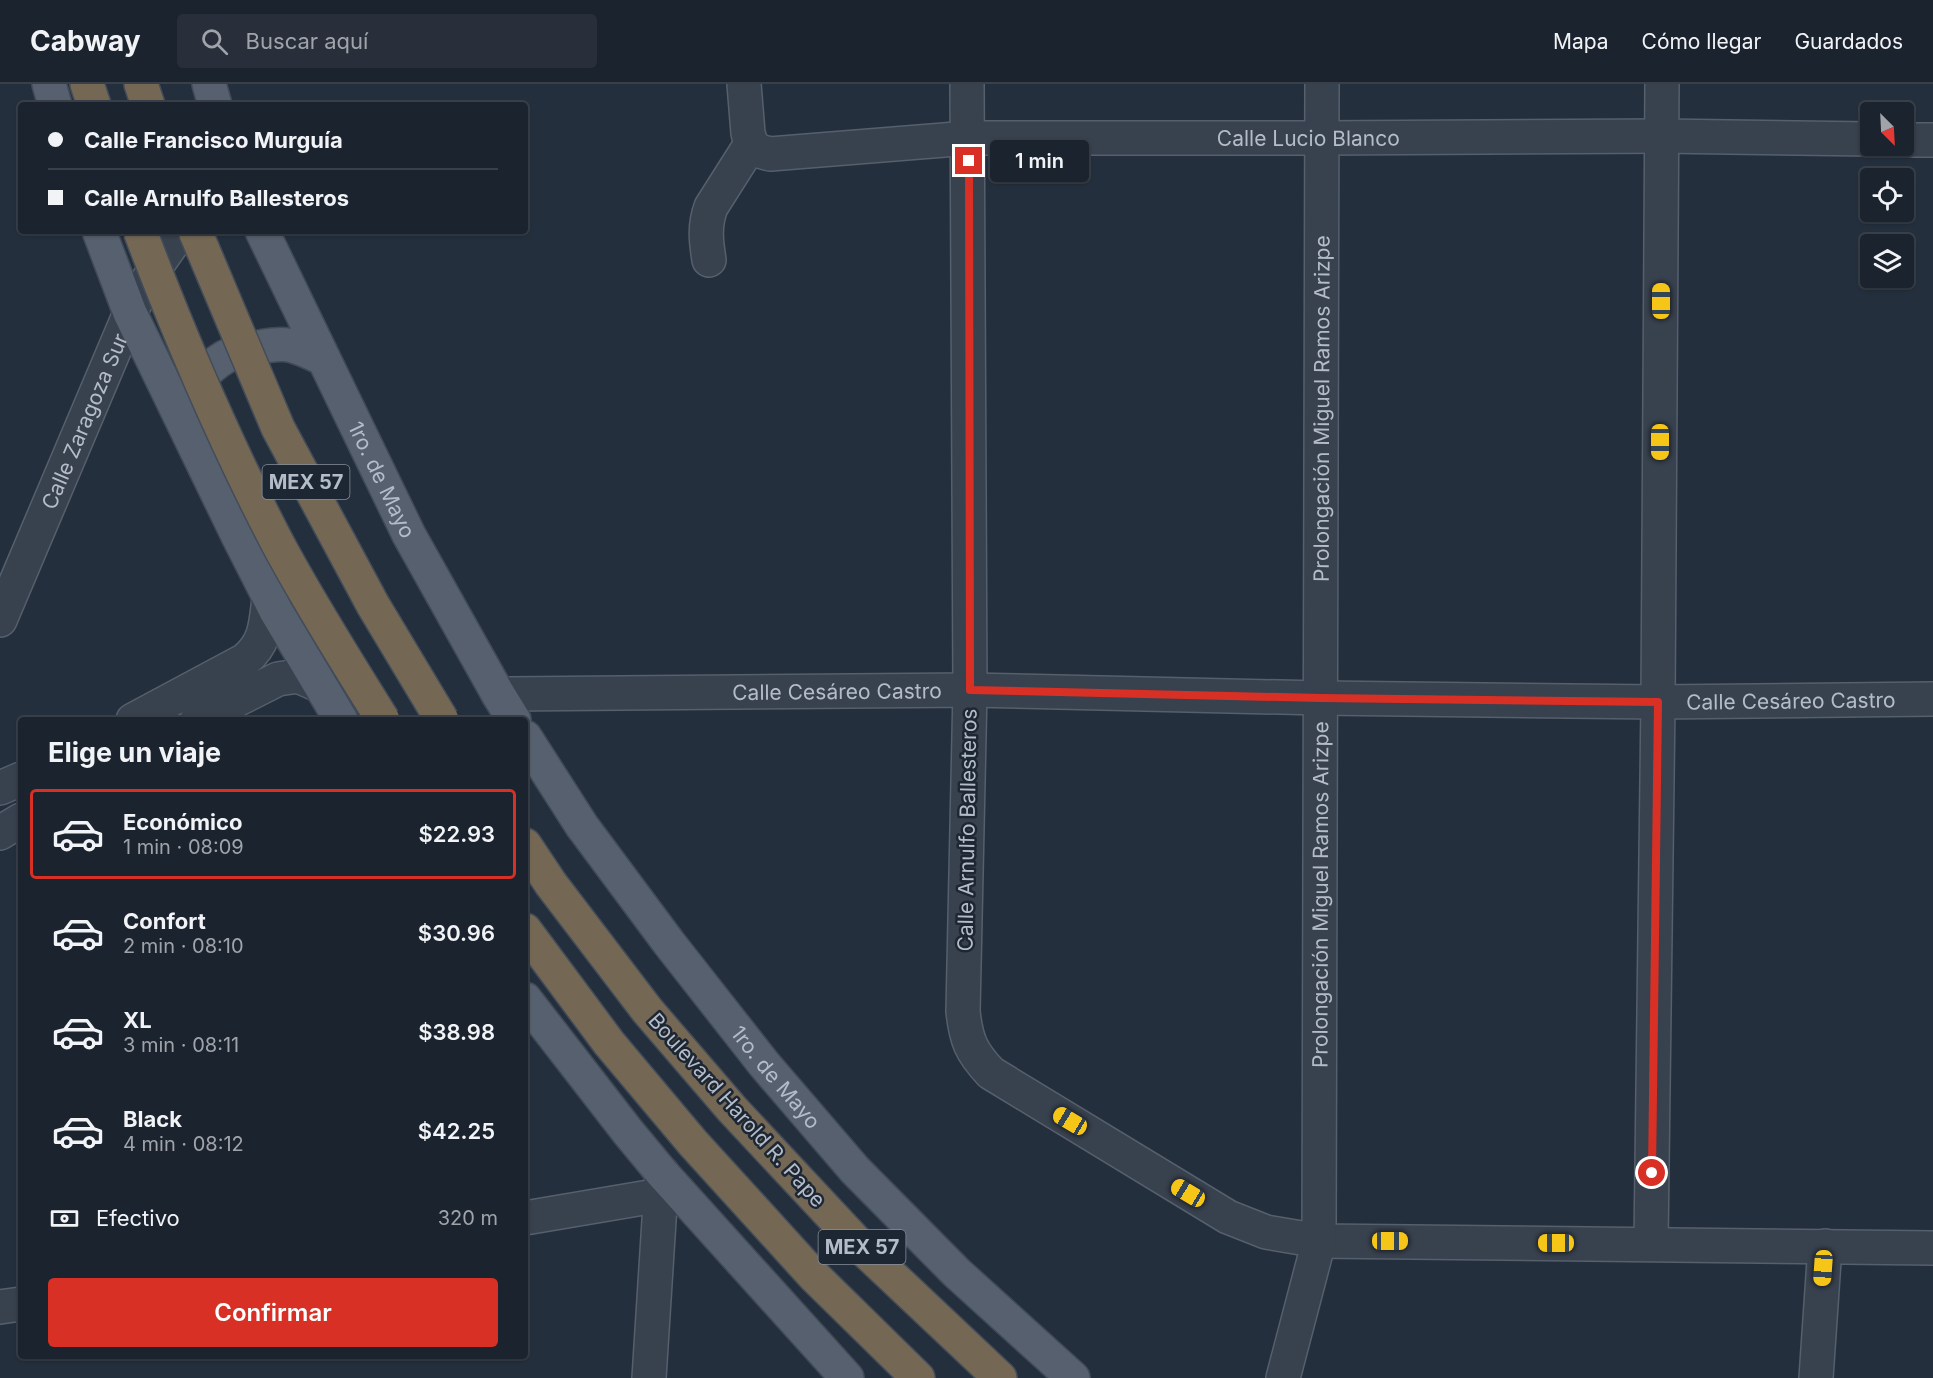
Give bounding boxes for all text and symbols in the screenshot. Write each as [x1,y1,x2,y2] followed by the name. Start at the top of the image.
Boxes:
[177,14,597,68] search box
[30,24,141,58] text: Cabway
[198,25,231,58] icon: search
[246,28,368,54] text: Buscar aquí
[1553,29,1609,54] text: Mapa
[1642,29,1761,54] text: Cómo llegar
[1794,29,1903,54] text: Guardados
[1860,102,1914,156] north arrow
[1860,102,1914,288] map controls
[1217,125,1400,151] street label: Calle Lucio Blanco
[84,127,343,153] text: Calle Francisco Murguía
[990,140,1089,182] callout: 1 min
[955,147,982,174] route end
[1015,149,1064,173] text: 1 min
[1860,168,1914,222] button: locate
[84,185,349,211] text: Calle Arnulfo Ballesteros
[1860,234,1914,288] button: layers
[1308,235,1334,582] street label: Prolongación Miguel Ramos Arizpe
[1652,283,1670,319] car
[36,329,133,513] street label: Calle Zaragoza Sur
[343,417,421,542] street label: 1ro. de Mayo
[1651,424,1669,460] car
[262,465,350,499] road number: MEX 57
[732,678,942,705] street label: Calle Cesáreo Castro
[1686,687,1896,714] street label: Calle Cesáreo Castro
[952,708,982,952] street label: Calle Arnulfo Ballesteros
[1307,721,1333,1068] street label: Prolongación Miguel Ramos Arizpe
[48,736,221,769] text: Elige un viaje
[51,807,105,861] icon: car
[123,809,242,835] text: Económico
[418,821,495,847] text: $22.93
[123,835,244,859] text: 1 min · 08:09
[51,906,105,960] icon: car
[123,908,206,934] text: Confort
[418,920,495,946] text: $30.96
[123,934,244,958] text: 2 min · 08:10
[51,1005,105,1059] icon: car
[123,1007,152,1033] text: XL
[643,1008,831,1212] street label: Boulevard Harold R. Pape
[418,1019,495,1045] text: $38.98
[726,1021,826,1133] street label: 1ro. de Mayo
[123,1033,239,1057] text: 3 min · 08:11
[51,1104,105,1158] icon: car
[1050,1104,1090,1138] car
[123,1106,182,1132] text: Black
[418,1118,495,1144] text: $42.25
[123,1132,244,1156] text: 4 min · 08:12
[1638,1159,1665,1186] route start
[1168,1176,1208,1210] car
[48,1202,81,1235] icon: cash
[96,1205,180,1231] text: Efectivo
[438,1206,498,1230] text: 320 m
[818,1230,906,1264] road number: MEX 57
[1372,1232,1408,1250] car
[1538,1234,1574,1252] car
[1813,1249,1833,1287] car
[48,1278,498,1347] button: Confirmar

